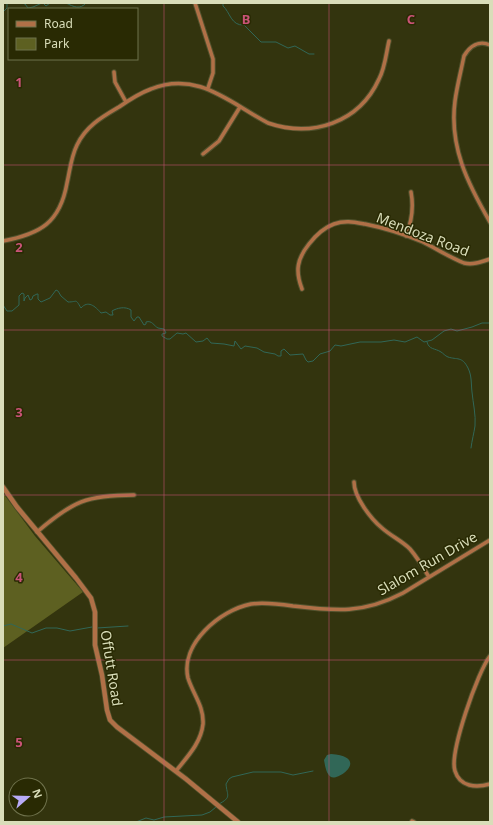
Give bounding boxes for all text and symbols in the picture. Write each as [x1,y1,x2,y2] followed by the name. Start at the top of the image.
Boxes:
[8,8,138,60] legend
[242,10,250,28] text: B
[407,10,415,28] text: C
[44,15,73,32] text: Road
[44,35,70,52] text: Park
[15,73,23,91] text: 1
[374,208,472,260] street label: Mendoza Road
[15,238,23,256] text: 2
[15,403,23,421] text: 3
[374,527,480,599] street label: Slalom Run Drive
[15,568,23,586] text: 4
[97,629,127,707] street label: Offutt Road
[15,733,23,751] text: 5
[8,777,48,817] north arrow
[29,787,46,800] text: N

